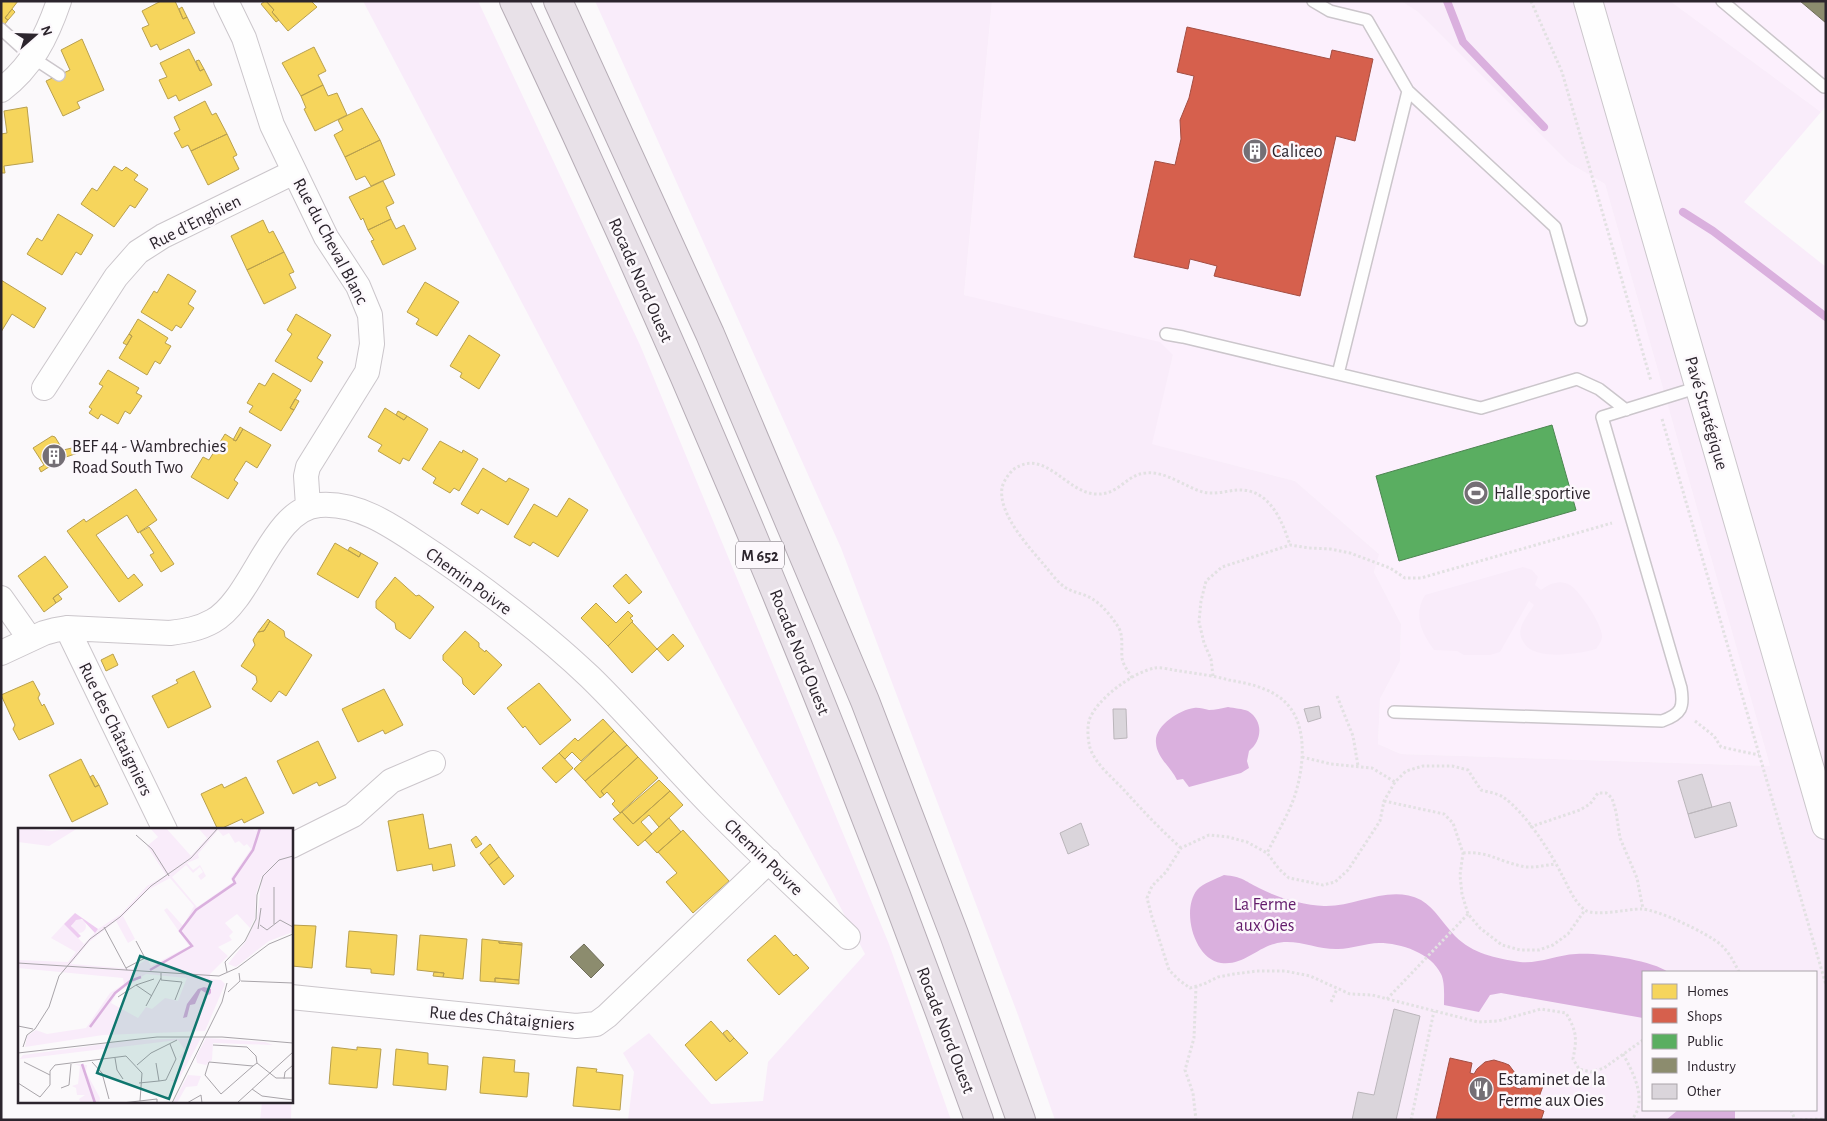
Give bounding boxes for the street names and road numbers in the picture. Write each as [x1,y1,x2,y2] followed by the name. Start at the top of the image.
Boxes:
[289,175,371,308] street label: Rue du Cheval Blanc
[147,192,244,254] street label: Rue d'Enghien
[605,216,676,345] street label: Rocade Nord Ouest
[1681,354,1731,472] street label: Pavé Stratégique
[736,542,784,568] road number: M 652
[422,545,515,619] street label: Chemin Poivre
[766,587,833,718] street label: Rocade Nord Ouest
[75,660,155,799] street label: Rue des Châtaigniers
[721,816,806,899] street label: Chemin Poivre
[913,965,978,1096] street label: Rocade Nord Ouest
[428,1004,575,1034] street label: Rue des Châtaigniers

